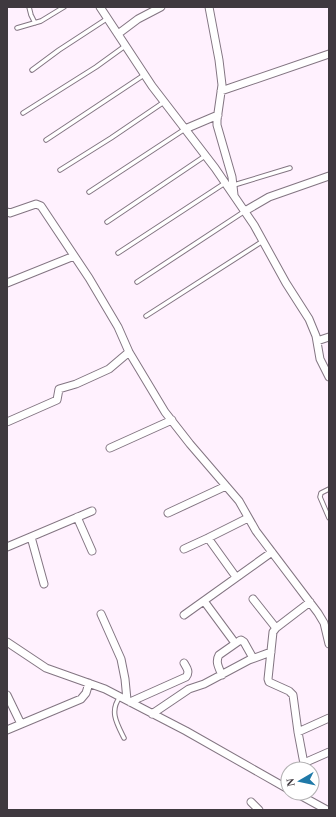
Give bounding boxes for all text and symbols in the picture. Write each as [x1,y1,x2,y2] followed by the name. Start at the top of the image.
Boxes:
[280,761,320,801] north arrow
[284,778,297,787] text: N

